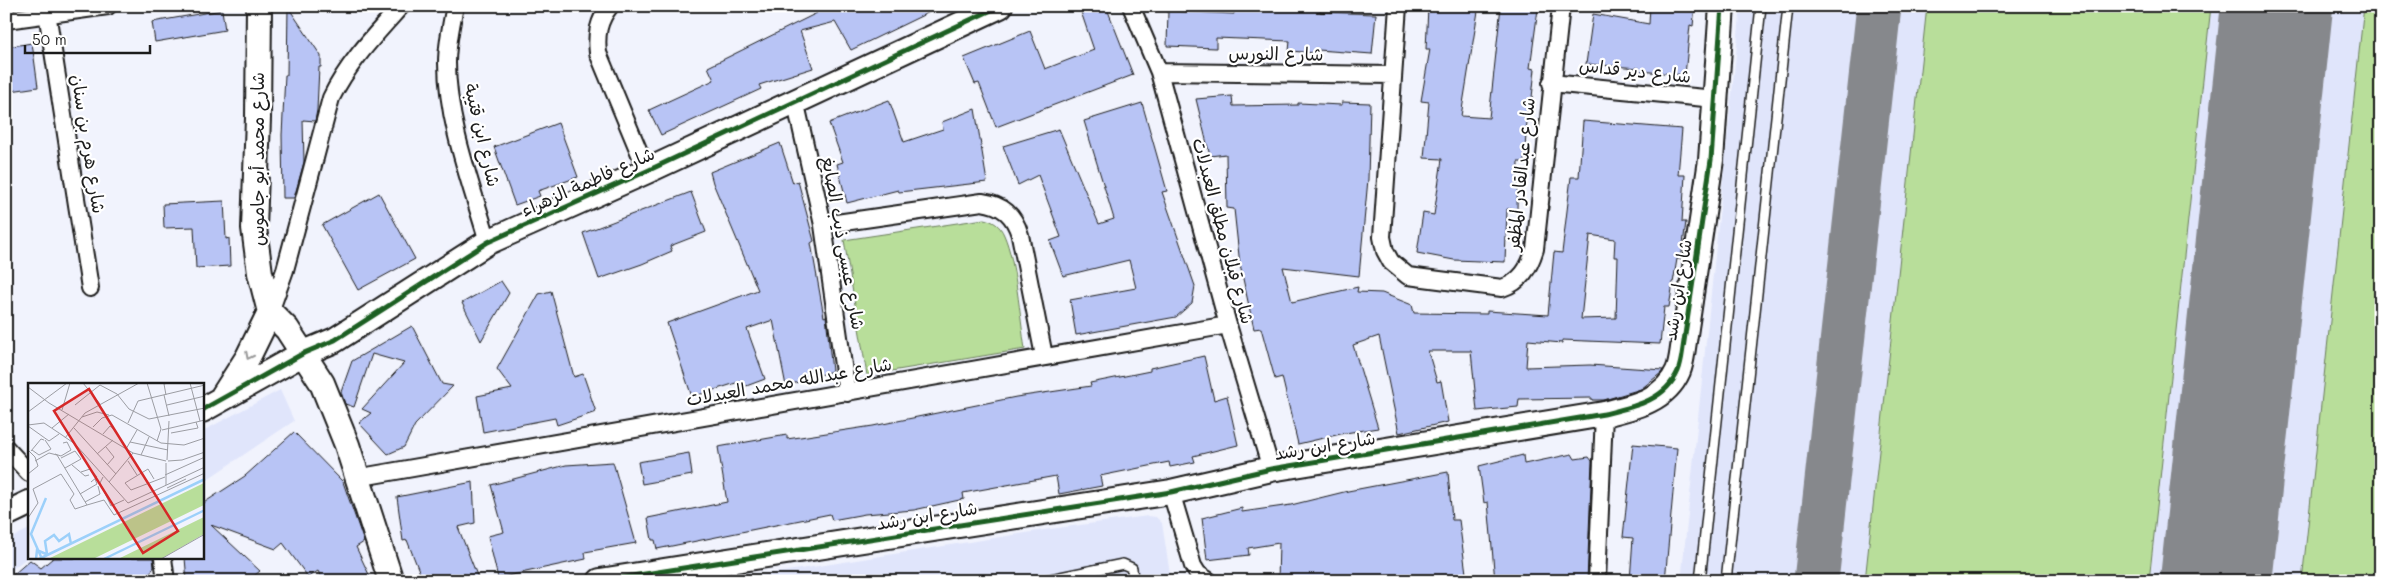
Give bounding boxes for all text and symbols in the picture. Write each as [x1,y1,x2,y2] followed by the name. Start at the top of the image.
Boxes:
[25,22,150,54] scale bar
[32,29,67,49] text: 50 m
[1228,40,1324,67] street label: شارع النورس
[1578,52,1692,89] street label: شارع دير قداس
[245,72,270,246] street label: شارع محمد أبو جاموس
[63,73,112,216] street label: شارع هرم بن سنان
[458,81,507,189] street label: شارع ابن قتيبة
[1500,96,1541,254] street label: شارع عبدالقادر المظفر
[1187,135,1260,327] street label: شارع قبلان مطلق العبدلات
[517,141,659,222] street label: شارع فاطمة الزهراء
[815,154,871,332] street label: شارع عيسى ذيب الصايغ
[1657,238,1698,342] street label: شارع ابن رشد
[245,351,255,360] one-way arrow
[684,351,894,412] street label: شارع عبدالله محمد العبدلات
[28,383,204,560] inset map
[1273,425,1377,466] street label: شارع ابن رشد
[875,495,979,536] street label: شارع ابن رشد

